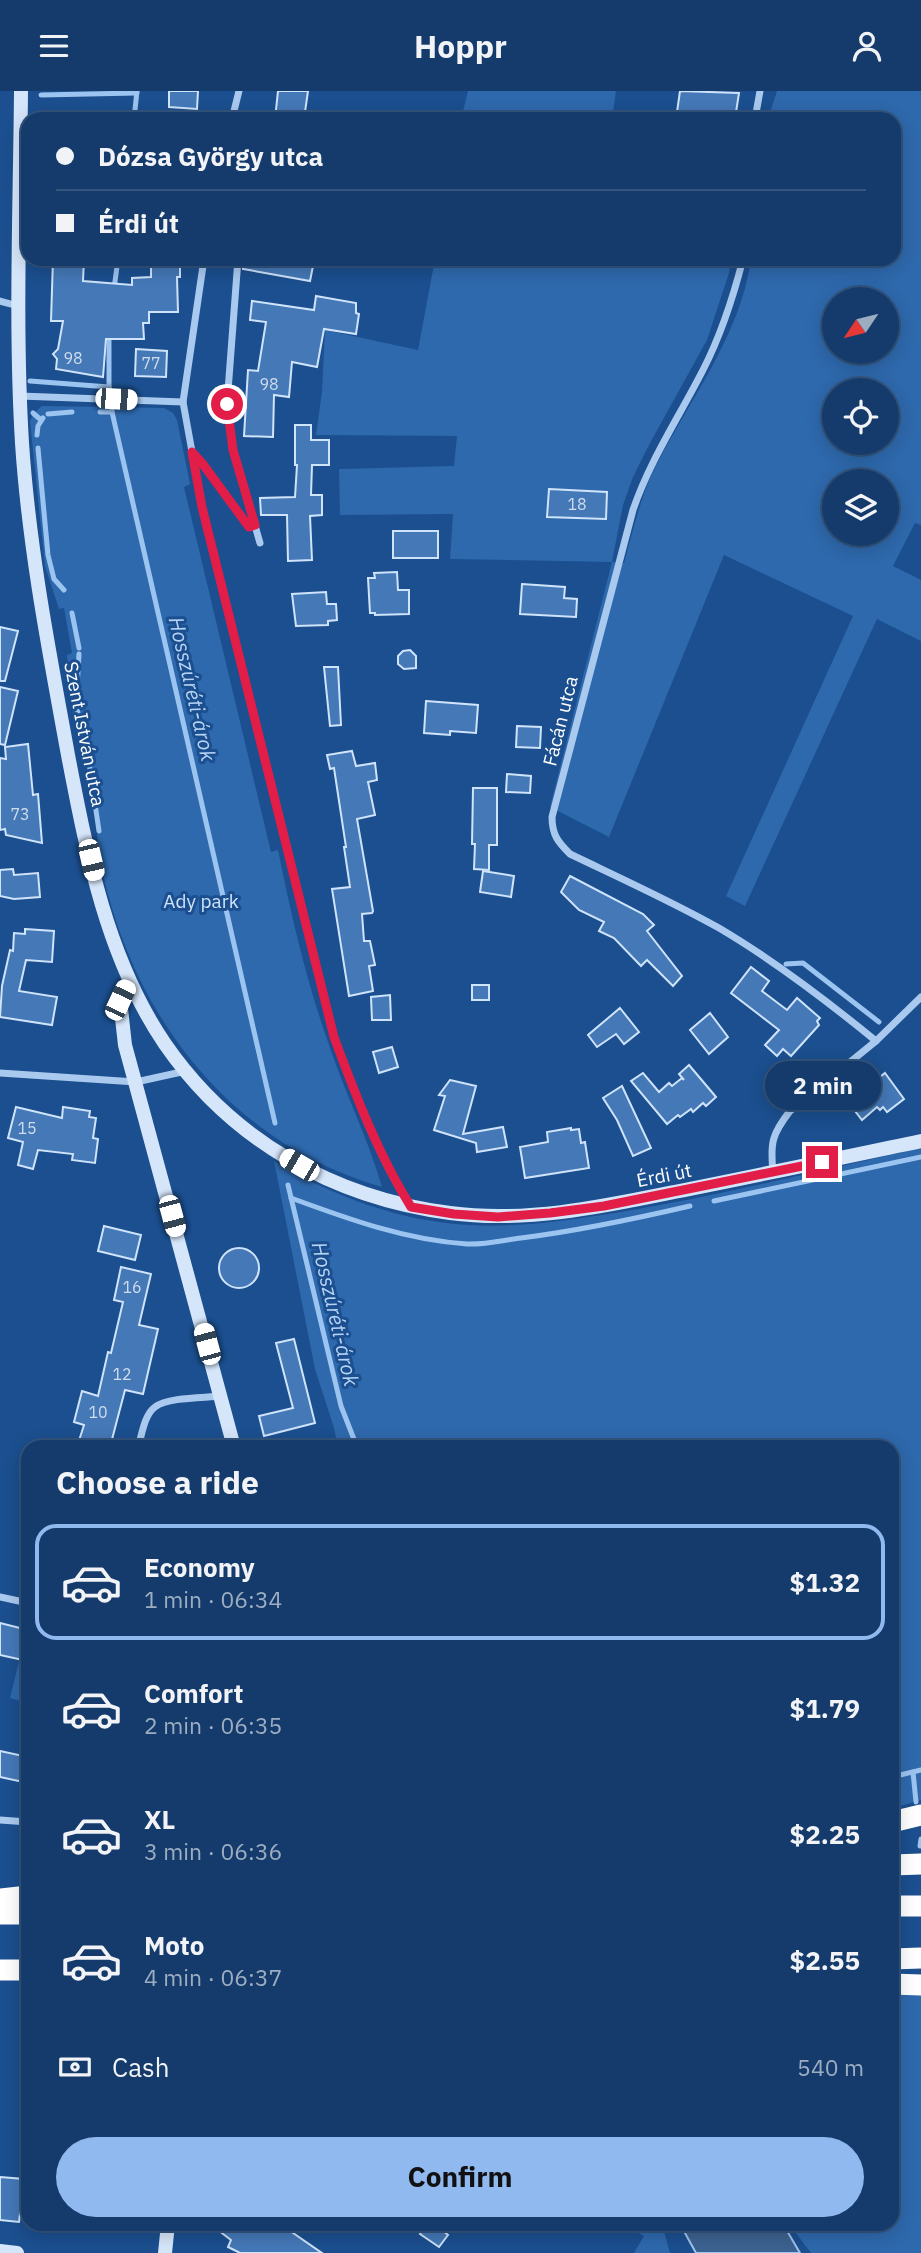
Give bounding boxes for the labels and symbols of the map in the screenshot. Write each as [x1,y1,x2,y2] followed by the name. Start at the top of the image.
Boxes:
[822,287,900,364] north arrow
[63,348,83,368] house number: 98
[141,353,161,373] house number: 77
[259,374,279,394] house number: 98
[95,387,138,411] car
[211,388,243,420] route start
[567,494,587,514] house number: 18
[163,614,223,765] water label: Hosszúréti-árok
[59,659,111,809] street label: Szent István utca
[537,673,583,769] street label: Fácán utca
[10,804,30,824] house number: 73
[77,837,106,883] car
[163,889,239,913] park label: Ady park
[102,977,139,1023] car
[764,1061,880,1109] callout: 2 min
[17,1118,37,1138] house number: 15
[276,1145,323,1185] car
[806,1146,838,1178] route end
[634,1158,694,1192] street label: Érdi út
[157,1193,188,1239] car
[306,1239,366,1390] water label: Hosszúréti-árok
[122,1277,142,1297] house number: 16
[192,1321,223,1367] car
[112,1364,132,1384] house number: 12
[88,1402,108,1422] house number: 10

